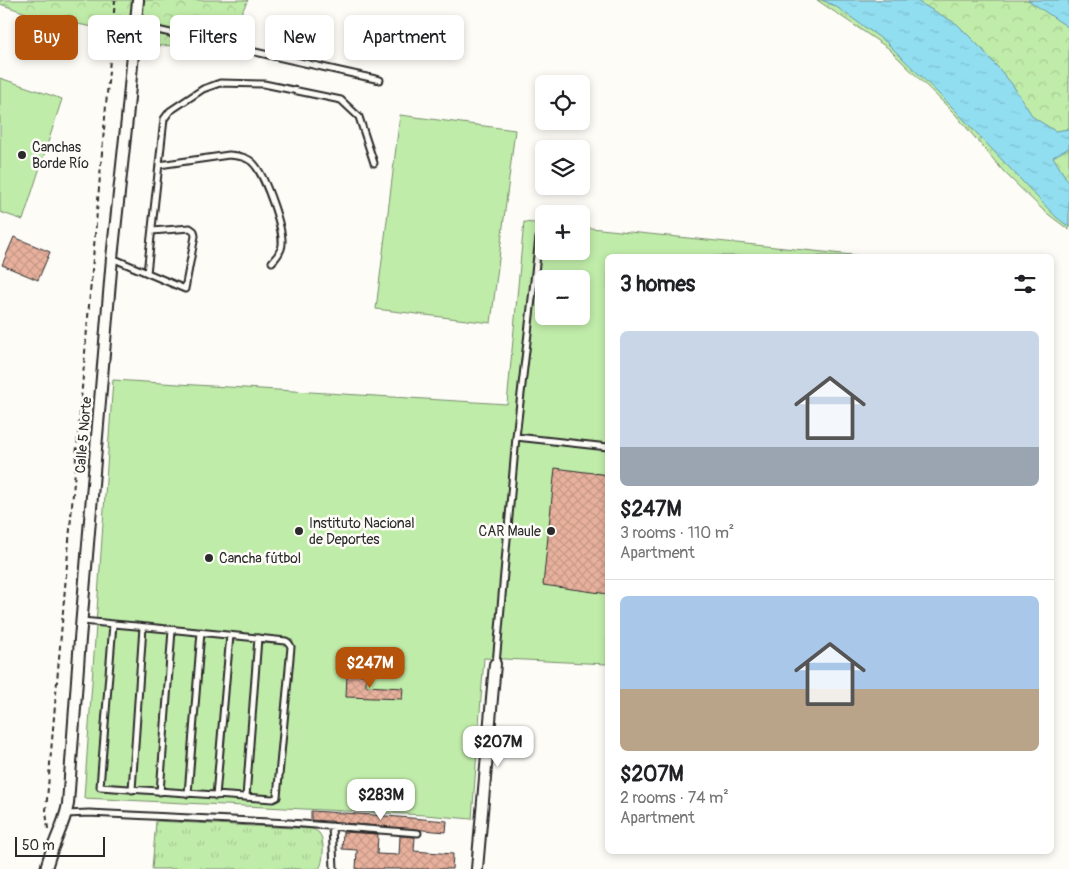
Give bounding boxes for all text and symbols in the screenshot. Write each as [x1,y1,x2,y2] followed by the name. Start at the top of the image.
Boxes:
[15,15,78,60] chip: Buy
[88,15,160,60] chip: Rent
[170,15,255,60] chip: Filters
[265,15,334,60] chip: New
[344,15,464,60] chip: Apartment
[535,75,590,325] map controls
[535,75,590,130] button: locate
[32,139,89,172] place label: Canchas Borde Río
[535,140,590,195] button: layers
[16,149,28,161] marker: Canchas Borde Río
[535,205,590,260] button: +
[535,270,590,325] button: −
[1011,270,1039,298] icon: filters
[620,271,695,298] text: 3 homes
[785,363,875,453] icon: home
[72,396,95,474] street label: Calle 5 Norte
[620,496,682,523] text: $247M
[309,515,415,548] place label: Instituto Nacional de Deportes
[479,523,541,540] place label: CAR Maule
[620,523,734,543] text: 3 rooms · 110 m²
[293,525,305,537] marker: Instituto Nacional de Deportes
[545,525,557,537] marker: CAR Maule
[620,543,695,563] text: Apartment
[219,550,301,567] place label: Cancha fútbol
[203,552,215,564] marker: Cancha fútbol
[785,629,875,719] icon: home
[335,646,405,689] pin: $247M
[347,653,393,673] text: $247M
[463,726,533,768] pin: $207M
[474,732,522,752] text: $207M
[620,761,684,788] text: $207M
[346,778,416,821] pin: $283M
[358,785,404,805] text: $283M
[620,788,729,808] text: 2 rooms · 74 m²
[620,808,695,828] text: Apartment
[15,834,105,857] scale bar
[22,837,55,854] text: 50 m

